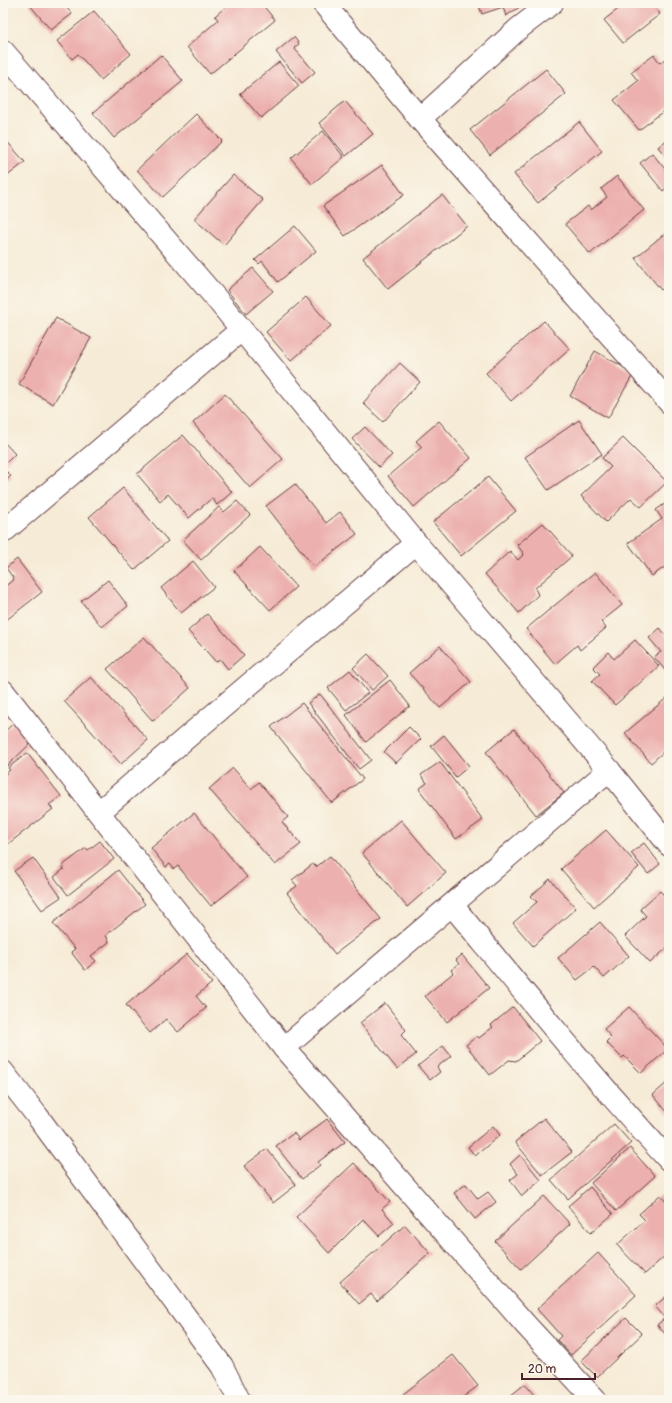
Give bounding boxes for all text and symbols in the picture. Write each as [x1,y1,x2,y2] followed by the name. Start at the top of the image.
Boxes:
[522,1355,595,1381] scale bar
[528,1362,557,1377] text: 20 m

